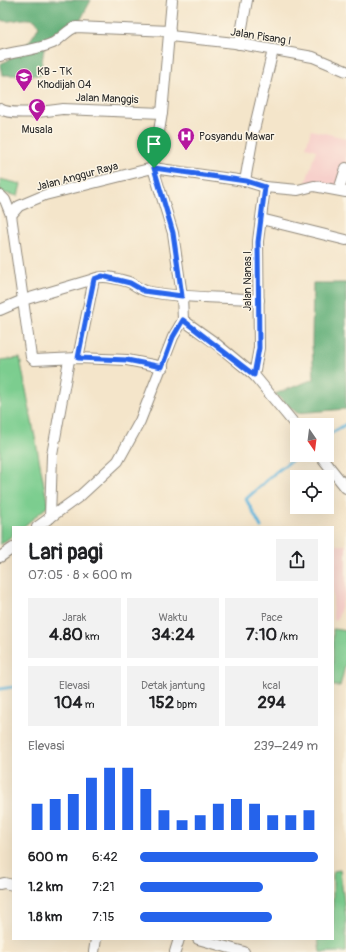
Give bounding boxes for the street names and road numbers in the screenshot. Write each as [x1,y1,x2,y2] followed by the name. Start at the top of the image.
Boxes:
[230,25,292,48] street label: Jalan Pisang I
[75,91,139,106] street label: Jalan Manggis
[35,159,119,194] street label: Jalan Anggur Raya
[241,251,254,311] street label: Jalan Nanas I

